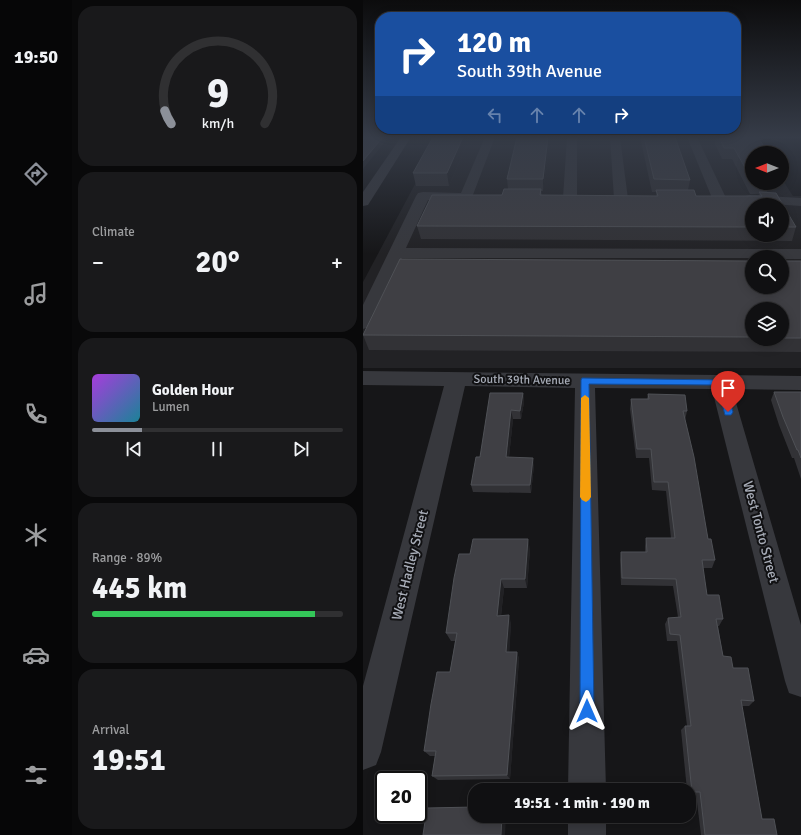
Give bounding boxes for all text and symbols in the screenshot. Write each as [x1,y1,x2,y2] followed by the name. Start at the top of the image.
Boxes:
[457,26,531,60] text: 120 m
[391,28,443,80] icon: right
[14,46,58,68] text: 19:50
[457,60,602,82] text: South 39th Avenue
[206,68,229,119] text: 9
[484,104,506,126] icon: left
[526,104,548,126] icon: ahead
[568,104,590,126] icon: ahead
[610,104,632,126] icon: right
[201,114,234,131] text: km/h
[745,146,789,190] north arrow
[745,146,789,346] map controls
[22,160,50,188] icon: directions
[745,198,789,242] button: sound
[92,224,135,240] text: Climate
[195,244,240,281] text: 20°
[92,249,104,276] text: −
[331,249,343,276] text: +
[745,250,789,294] button: search
[22,280,50,308] icon: music
[745,302,789,346] button: layers
[711,371,745,412] pin
[474,372,570,388] street label: South 39th Avenue
[717,377,739,399] icon: arrive
[152,381,234,399] text: Golden Hour
[152,399,190,415] text: Lumen
[22,400,50,428] icon: phone
[123,438,145,460] icon: previous
[206,438,228,460] icon: pause
[290,438,312,460] icon: next
[739,479,783,585] street label: West Tonto Street
[388,508,432,622] street label: West Hadley Street
[22,521,50,549] icon: climate
[92,550,162,566] text: Range · 89%
[92,570,187,607] text: 445 km
[22,641,50,669] icon: car
[566,690,608,732] position arrow
[92,722,129,738] text: Arrival
[92,742,166,779] text: 19:51
[22,761,50,789] icon: filters
[375,771,427,823] speed limit sign: 20
[514,794,650,812] text: 19:51 · 1 min · 190 m

